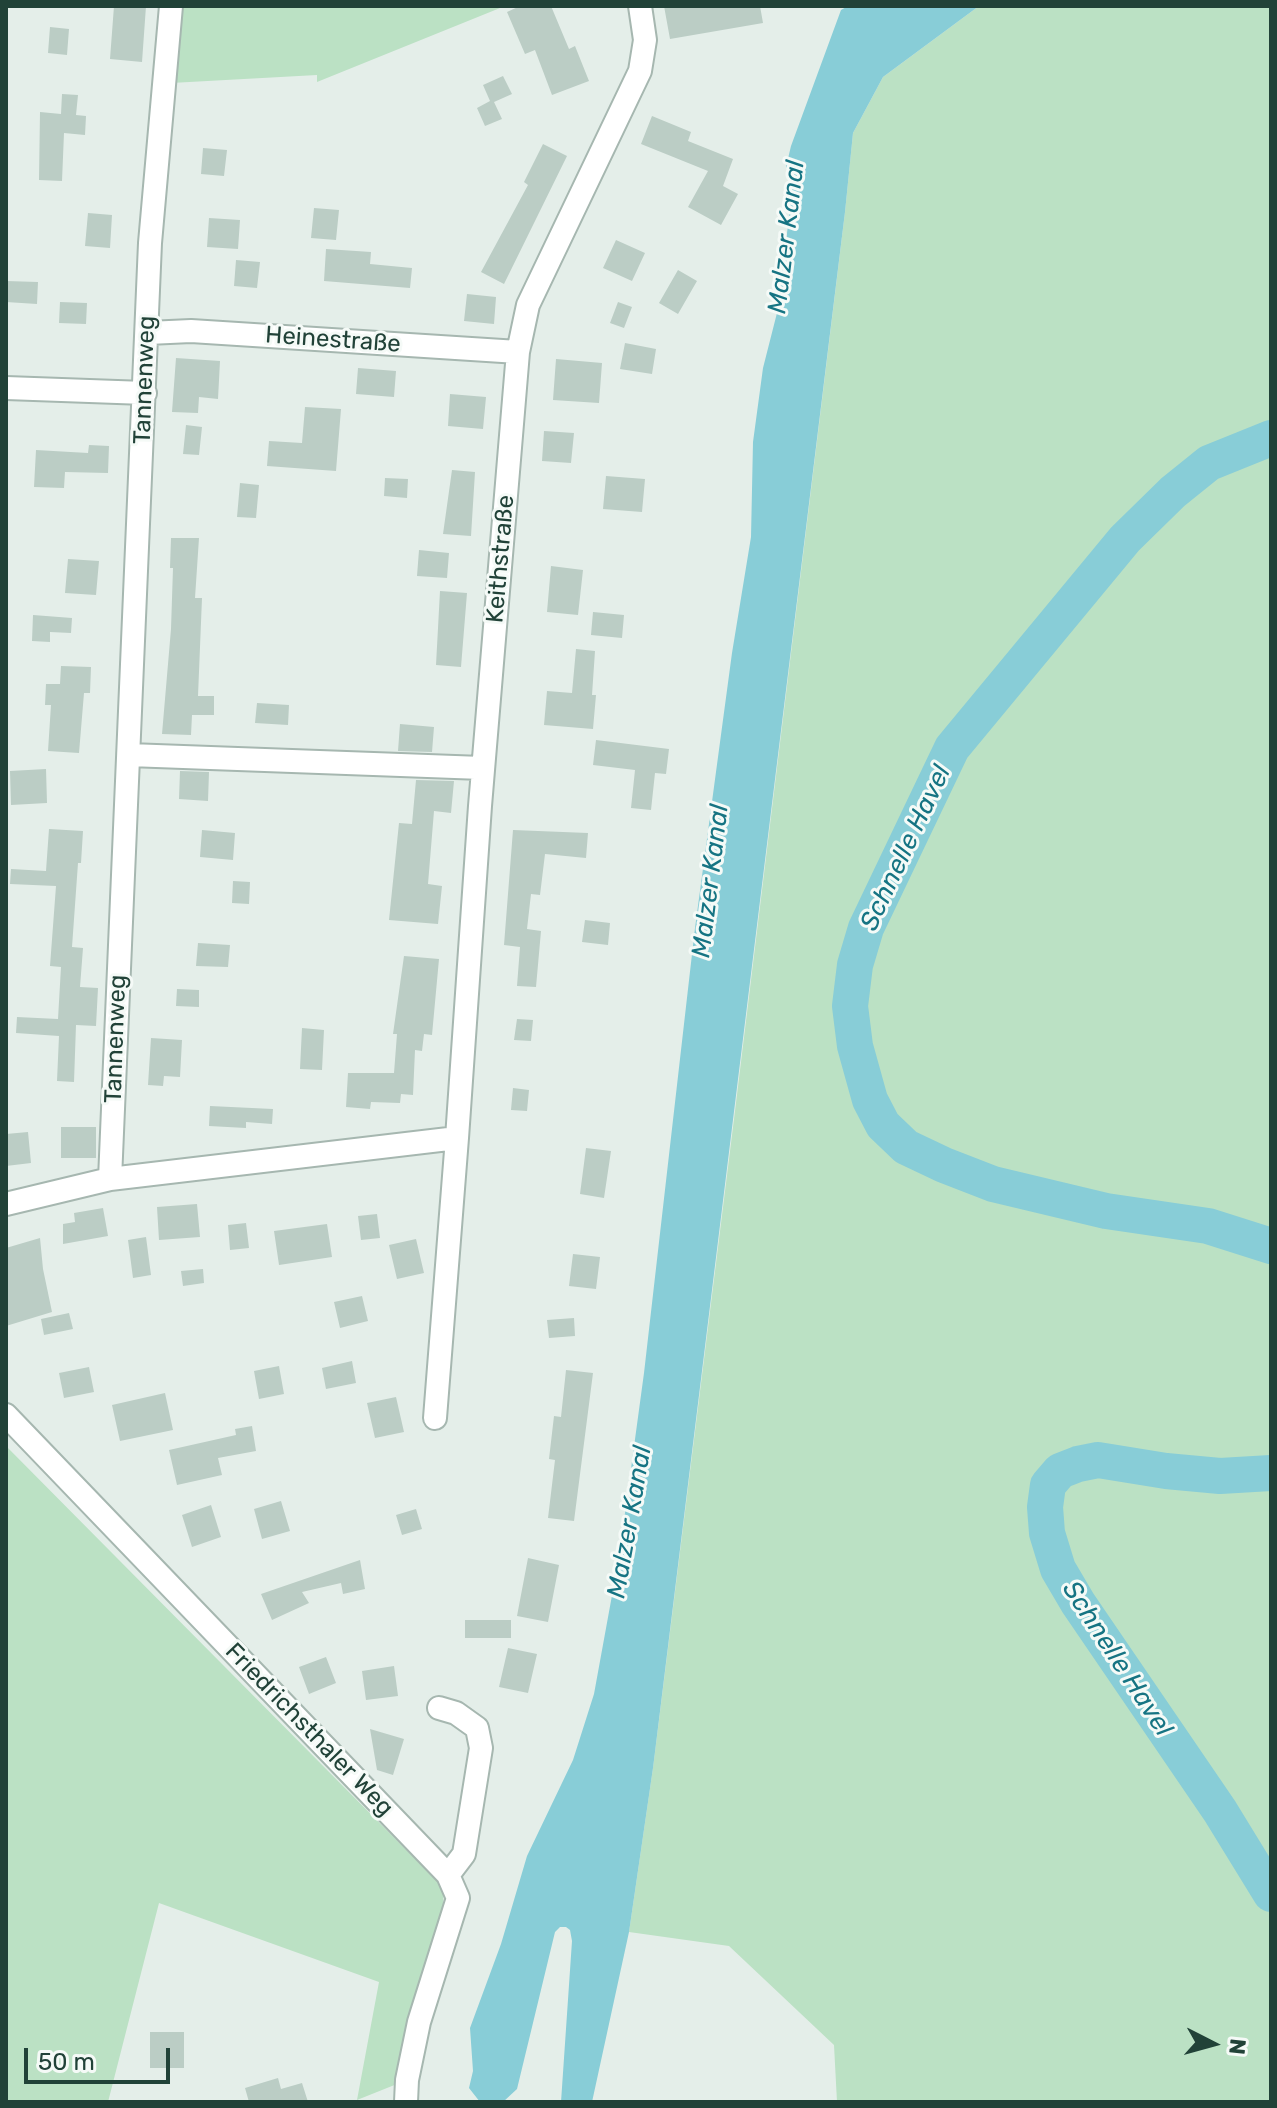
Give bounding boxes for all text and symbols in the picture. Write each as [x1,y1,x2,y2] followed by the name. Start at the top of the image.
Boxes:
[762,159,812,315] water label: Malzer Kanal
[128,315,162,445] street label: Tannenweg
[264,321,402,359] street label: Heinestraße
[481,494,521,624] street label: Keithstraße
[854,760,958,936] water label: Schnelle Havel
[686,803,736,959] water label: Malzer Kanal
[99,974,133,1104] street label: Tannenweg
[601,1443,659,1601] water label: Malzer Kanal
[1055,1576,1179,1742] water label: Schnelle Havel
[219,1638,399,1822] street label: Friedrichsthaler Weg
[1173,2004,1253,2084] north arrow
[28,2032,174,2082] scale bar
[1223,2037,1252,2056] text: N
[38,2048,95,2076] text: 50 m

